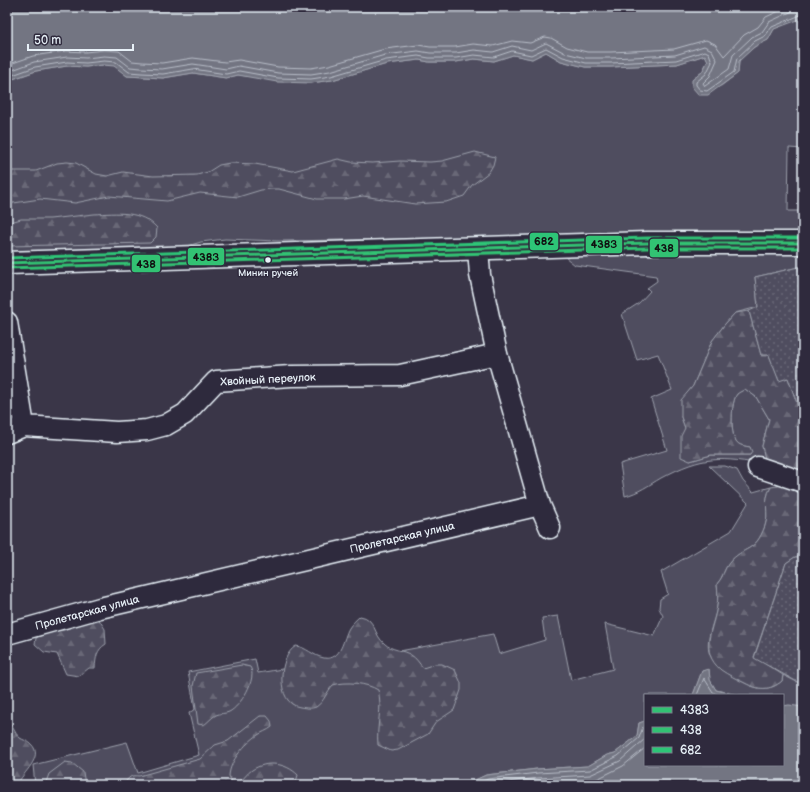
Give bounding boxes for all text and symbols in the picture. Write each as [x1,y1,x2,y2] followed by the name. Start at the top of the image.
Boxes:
[28,26,133,52] scale bar
[34,33,61,48] text: 50 m
[529,232,559,251] line badge: 682
[534,235,554,248] text: 682
[585,235,623,254] line badge: 438З
[591,238,617,251] text: 438З
[649,238,679,258] line badge: 438
[654,242,674,255] text: 438
[187,247,225,266] line badge: 438З
[193,251,219,264] text: 438З
[131,254,161,273] line badge: 438
[263,255,273,265] marker: Минин ручей
[136,258,156,271] text: 438
[238,267,298,279] place label: Минин ручей
[220,371,316,388] street label: Хвойный переулок
[348,519,456,556] street label: Пролетарская улица
[34,592,141,633] street label: Пролетарская улица
[644,694,784,766] legend
[680,703,709,718] text: 438З
[680,723,702,738] text: 438
[680,743,701,758] text: 682

